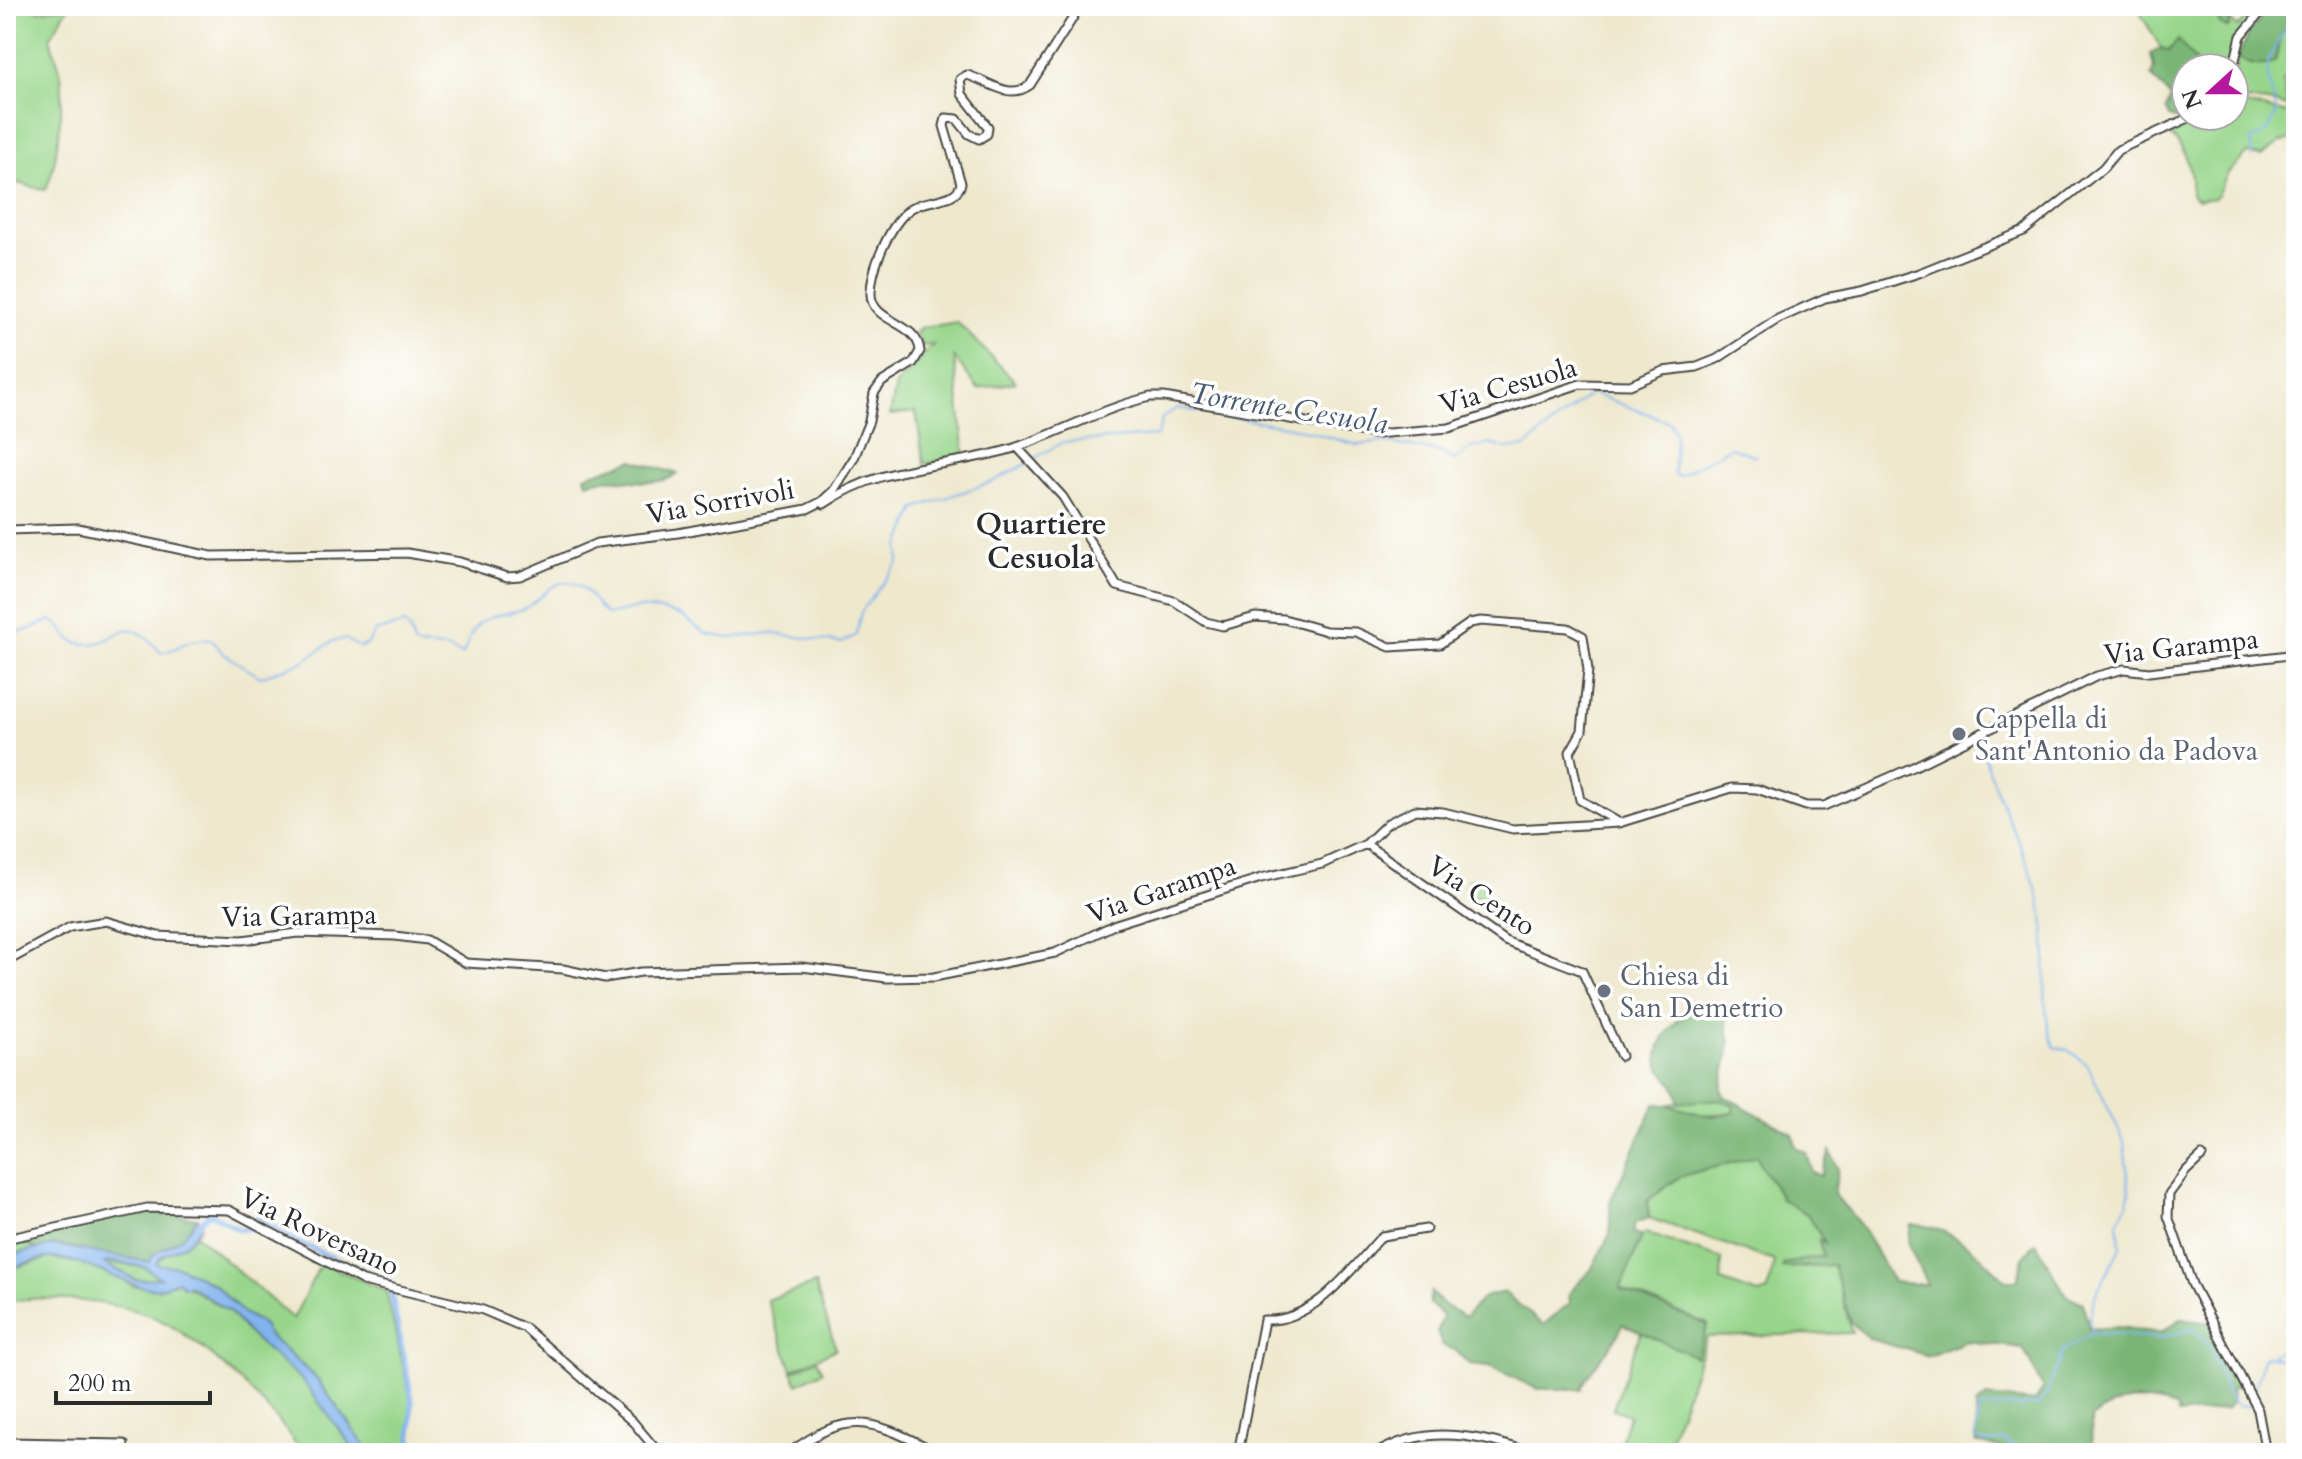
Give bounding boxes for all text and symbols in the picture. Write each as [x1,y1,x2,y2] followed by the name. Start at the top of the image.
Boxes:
[2170,52,2250,132] north arrow
[2175,85,2210,113] text: N
[1435,348,1581,424] street label: Via Cesuola
[1187,373,1391,444] water label: Torrente Cesuola
[643,470,797,534] street label: Via Sorrivoli
[975,504,1107,579] district label: Quartiere Cesuola
[2102,620,2260,674] street label: Via Garampa
[1975,700,2258,770] place label: Cappella di Sant'Antonio da Padova
[1950,725,1968,743] marker: Cappella di Sant'Antonio da Padova
[1082,847,1241,933] street label: Via Garampa
[1420,847,1543,945] street label: Via Cento
[221,896,377,936] street label: Via Garampa
[1620,957,1784,1027] place label: Chiesa di San Demetrio
[1595,982,1613,1000] marker: Chiesa di San Demetrio
[234,1178,406,1286] street label: Via Roversano
[56,1355,210,1405] scale bar
[68,1367,132,1400] text: 200 m

